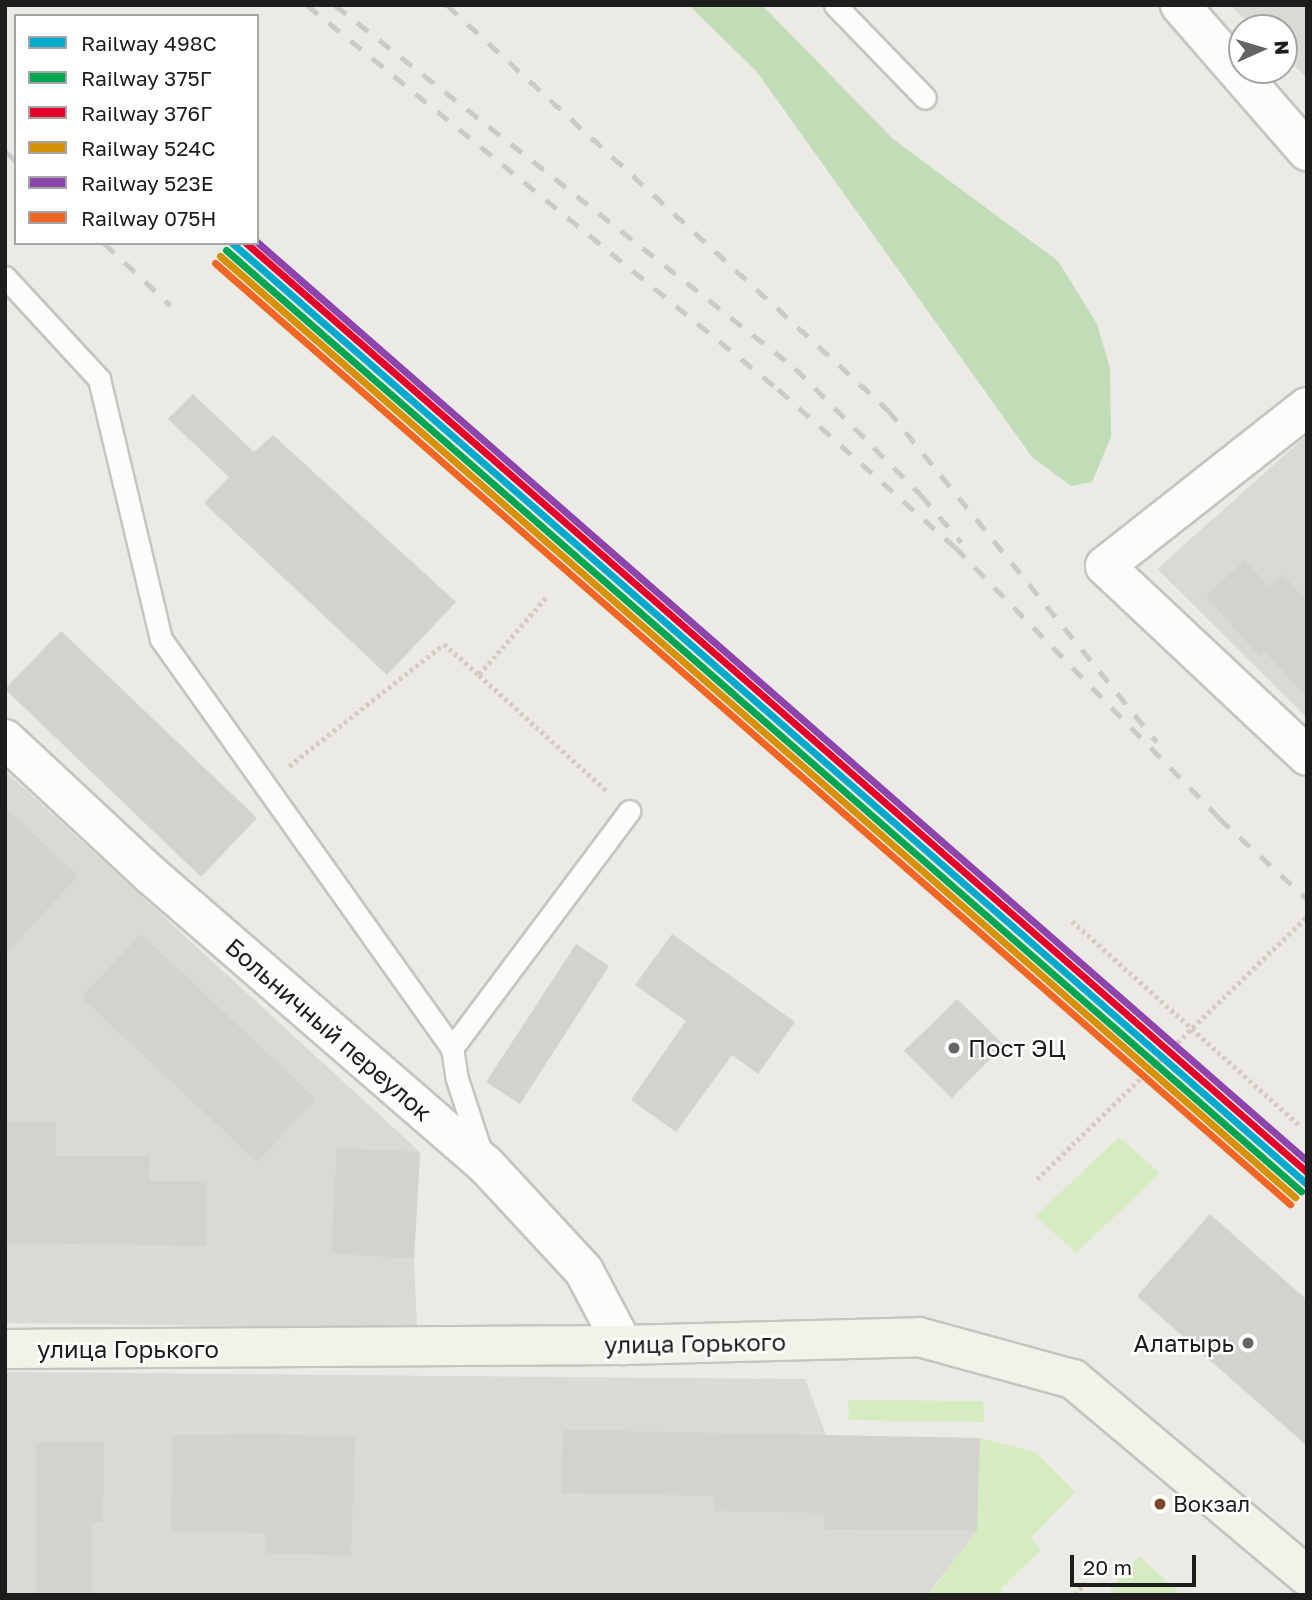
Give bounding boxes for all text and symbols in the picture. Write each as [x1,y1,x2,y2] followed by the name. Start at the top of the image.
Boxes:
[14,14,259,245] legend
[1228,14,1298,84] north arrow
[81,30,217,56] text: Railway 498С
[1270,40,1294,56] text: N
[81,65,211,91] text: Railway 375Г
[81,100,212,126] text: Railway 376Г
[81,135,216,161] text: Railway 524С
[81,170,214,196] text: Railway 523Е
[81,205,216,231] text: Railway 075Н
[220,932,438,1126] street label: Больничный переулок
[968,1034,1066,1062] place label: Пост ЭЦ
[946,1040,962,1056] marker: Пост ЭЦ
[604,1327,786,1359] street label: улица Горького
[1133,1329,1234,1357] place label: Алатырь
[37,1335,219,1363] street label: улица Горького
[1240,1335,1256,1351] marker: Алатырь
[1173,1491,1250,1517] place label: Вокзал
[1153,1497,1167,1511] marker: Вокзал
[1074,1540,1200,1584] scale bar
[1083,1554,1132,1580] text: 20 m

